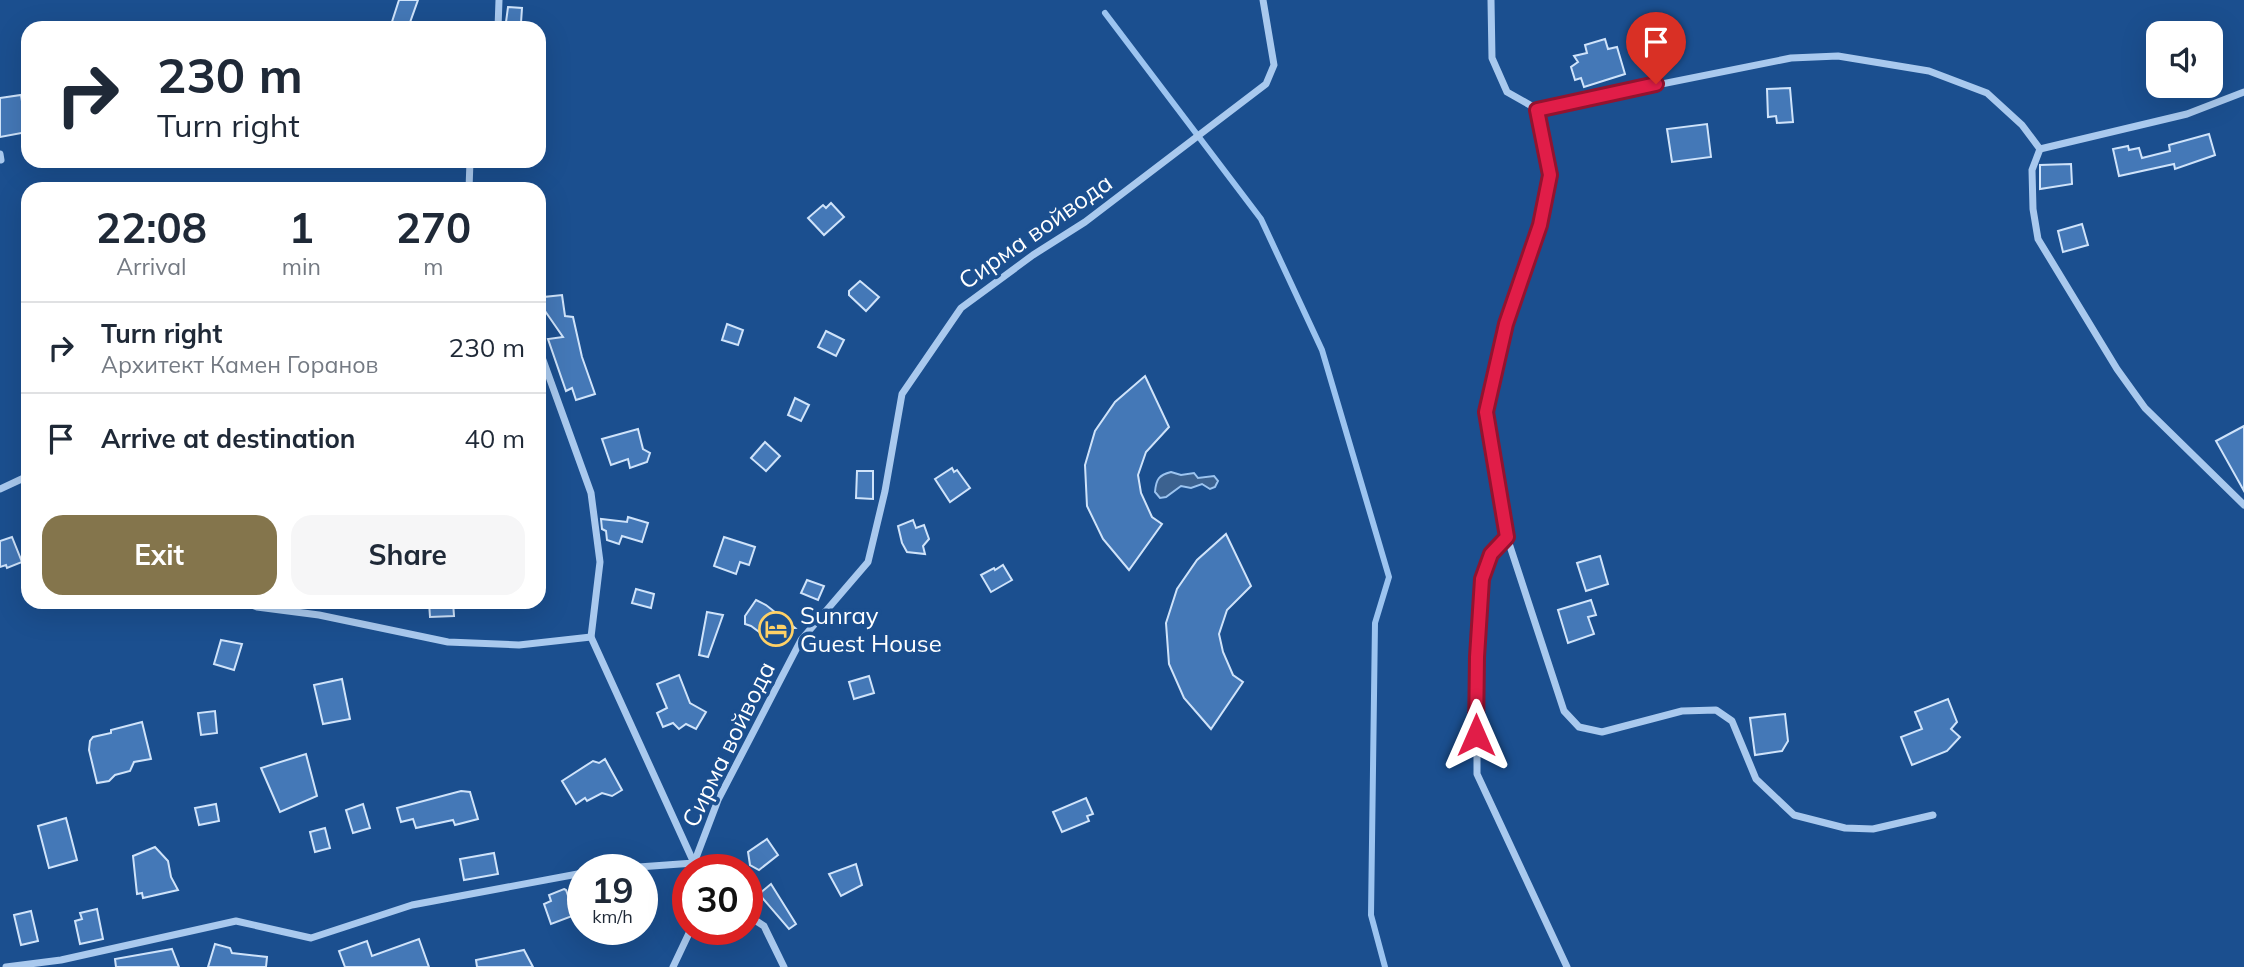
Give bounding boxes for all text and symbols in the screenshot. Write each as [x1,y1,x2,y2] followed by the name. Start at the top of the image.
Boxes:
[1626,12.0,1686,84] pin
[2146,21,2223,98] map controls
[2146,21,2223,98] button: sound
[1637,23,1675,61] icon: arrive
[157,44,303,105] text: 230 m
[42,49,133,140] icon: right
[157,105,300,145] text: Turn right
[952,167,1118,295] street label: Сирма войвода
[96,201,207,254] text: 22:08
[289,201,314,254] text: 1
[396,201,471,254] text: 270
[116,252,187,281] text: Arrival
[282,252,321,281] text: min
[423,252,444,281] text: m
[101,317,222,350] text: Turn right
[42,329,80,367] icon: right
[449,331,525,364] text: 230 m
[101,350,378,379] text: Архитект Камен Горанов
[42,420,80,458] icon: arrive
[101,422,356,455] text: Arrive at destination
[464,422,525,455] text: 40 m
[42,515,277,595] button: Exit
[291,515,525,595] button: Share
[800,600,942,658] place label: Sunray Guest House
[757,610,795,648] hotel icon: Sunray Guest House
[675,656,781,832] street label: Сирма войвода
[1439,698,1513,772] position arrow
[672,854,763,945] speed limit sign: 30
[591,868,634,912] text: 19
[592,905,633,928] text: km/h

